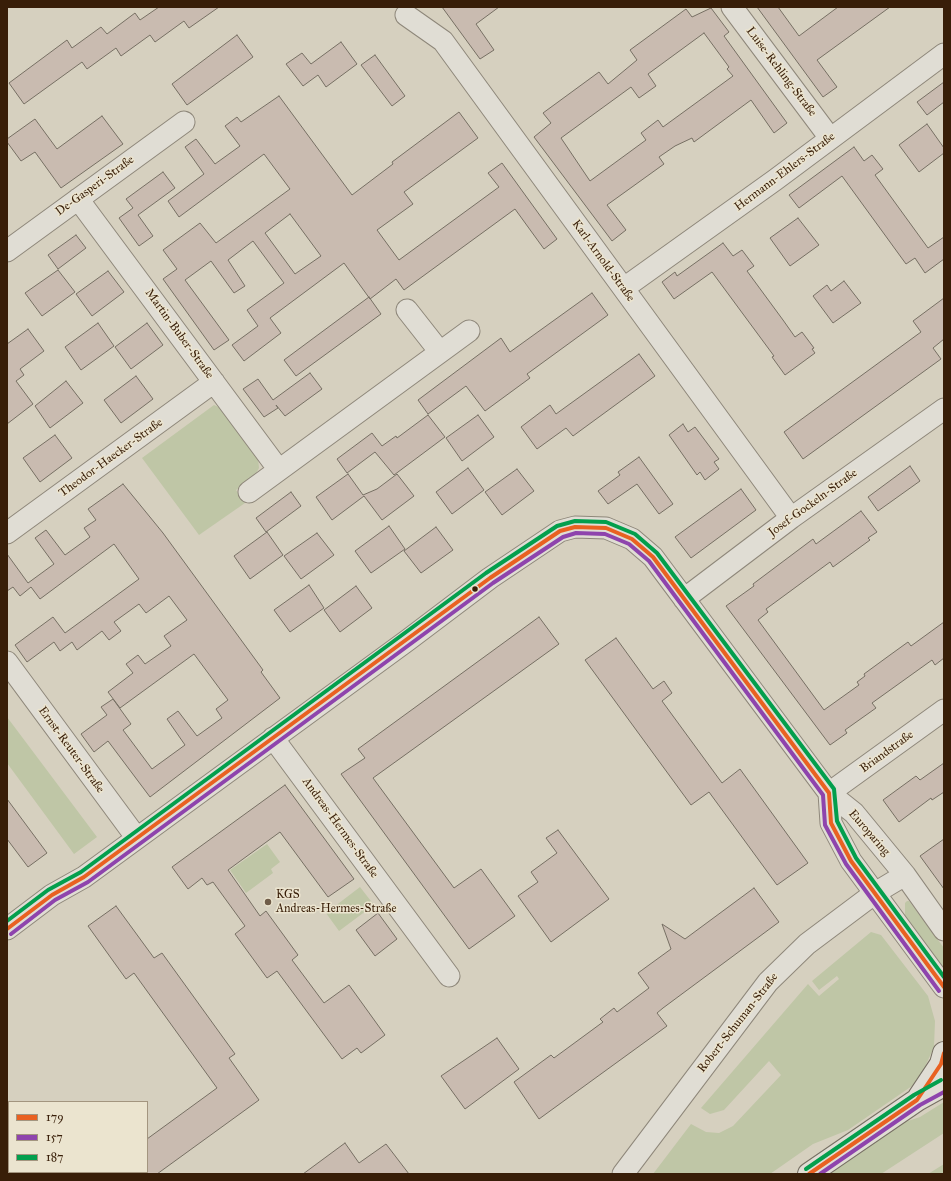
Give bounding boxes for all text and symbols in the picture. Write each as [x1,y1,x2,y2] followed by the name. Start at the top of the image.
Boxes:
[743,24,819,120] street label: Luise-Rehling-Straße
[732,130,838,214] street label: Hermann-Ehlers-Straße
[53,153,137,219] street label: De-Gasperi-Straße
[569,217,637,305] street label: Karl-Arnold-Straße
[142,286,216,382] street label: Martin-Buber-Straße
[56,415,166,501] street label: Theodor-Haecker-Straße
[766,466,860,540] street label: Josef-Gockeln-Straße
[470,584,480,594] unlabelled marker
[35,704,107,796] street label: Ernst-Reuter-Straße
[857,728,917,776] street label: Briandstraße
[299,775,381,881] street label: Andreas-Hermes-Straße
[845,807,893,859] street label: Europaring
[276,888,396,916] place label: KGS Andreas-Hermes-Straße
[263,897,273,907] marker: KGS Andreas-Hermes-Straße
[695,970,781,1076] street label: Robert-Schuman-Straße
[8,1101,148,1173] legend
[46,1110,64,1124] text: 179
[46,1130,63,1144] text: 157
[46,1150,64,1164] text: 187

